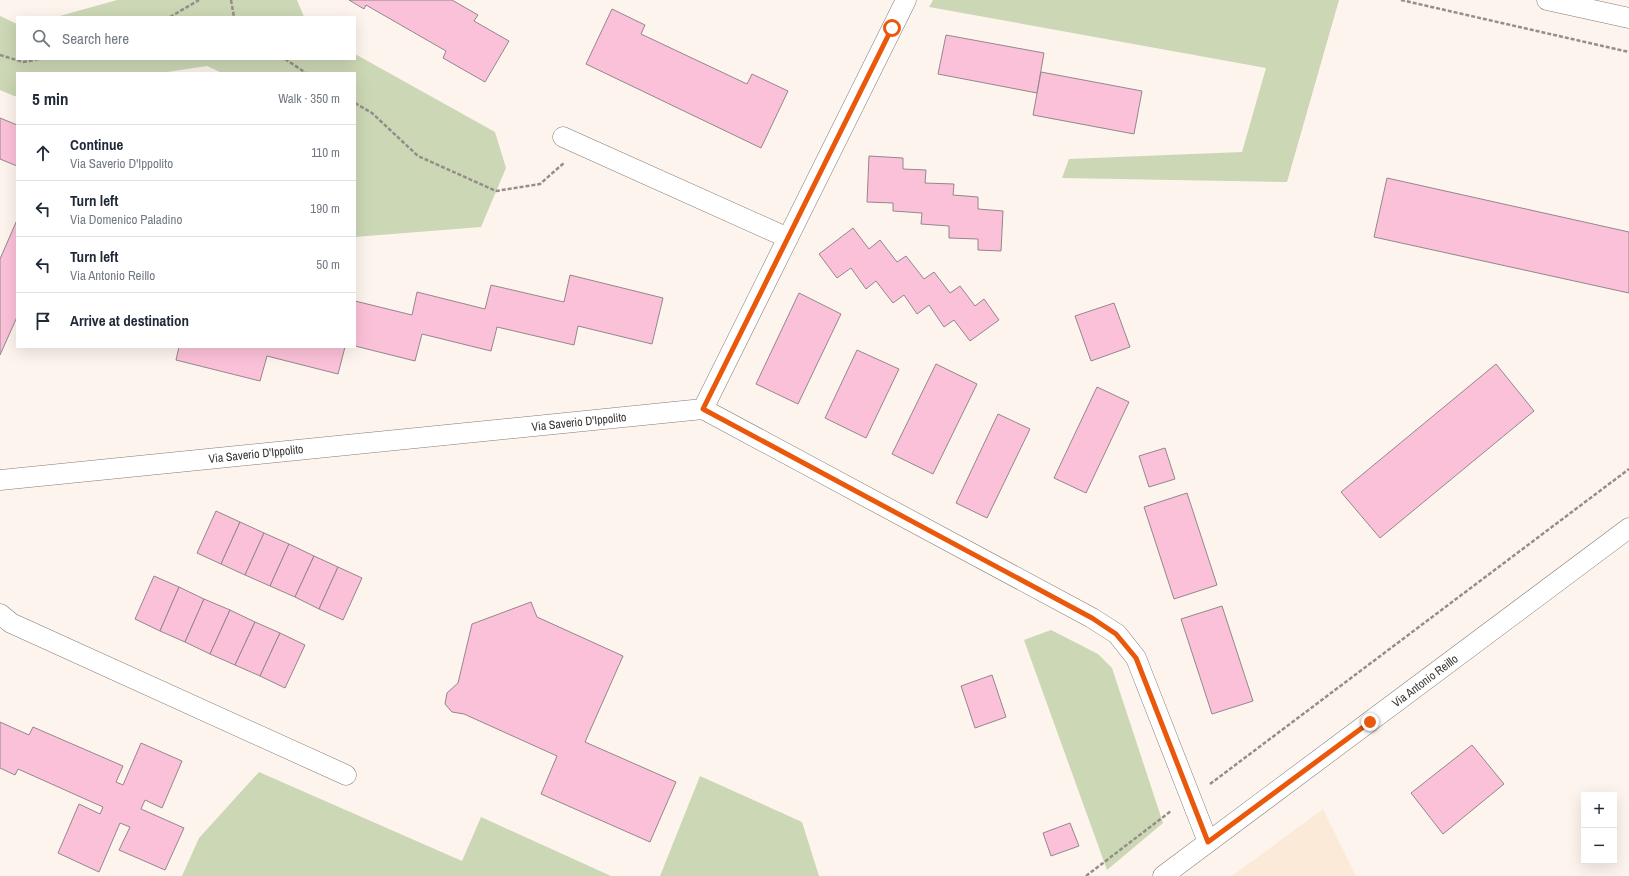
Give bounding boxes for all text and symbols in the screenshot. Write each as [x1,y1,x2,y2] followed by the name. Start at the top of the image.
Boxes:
[16,16,356,60] search box
[883,19,901,37] route start
[30,27,52,49] icon: search
[62,28,129,49] text: Search here
[32,87,68,110] text: 5 min
[278,90,340,107] text: Walk · 350 m
[70,134,123,155] text: Continue
[32,142,54,164] icon: ahead
[311,144,340,161] text: 110 m
[70,155,173,172] text: Via Saverio D'Ippolito
[70,190,118,211] text: Turn left
[32,198,54,220] icon: left
[310,200,340,217] text: 190 m
[70,211,182,228] text: Via Domenico Paladino
[70,246,118,267] text: Turn left
[32,254,54,276] icon: left
[316,256,340,273] text: 50 m
[70,267,155,284] text: Via Antonio Reillo
[32,310,54,332] icon: arrive
[70,310,189,331] text: Arrive at destination
[531,409,627,435] street label: Via Saverio D'Ippolito
[208,441,304,467] street label: Via Saverio D'Ippolito
[1389,651,1461,711] street label: Via Antonio Reillo
[1361,713,1379,731] route end
[1581,792,1617,864] map controls
[1581,792,1617,828] button: +
[1581,828,1617,864] button: −

